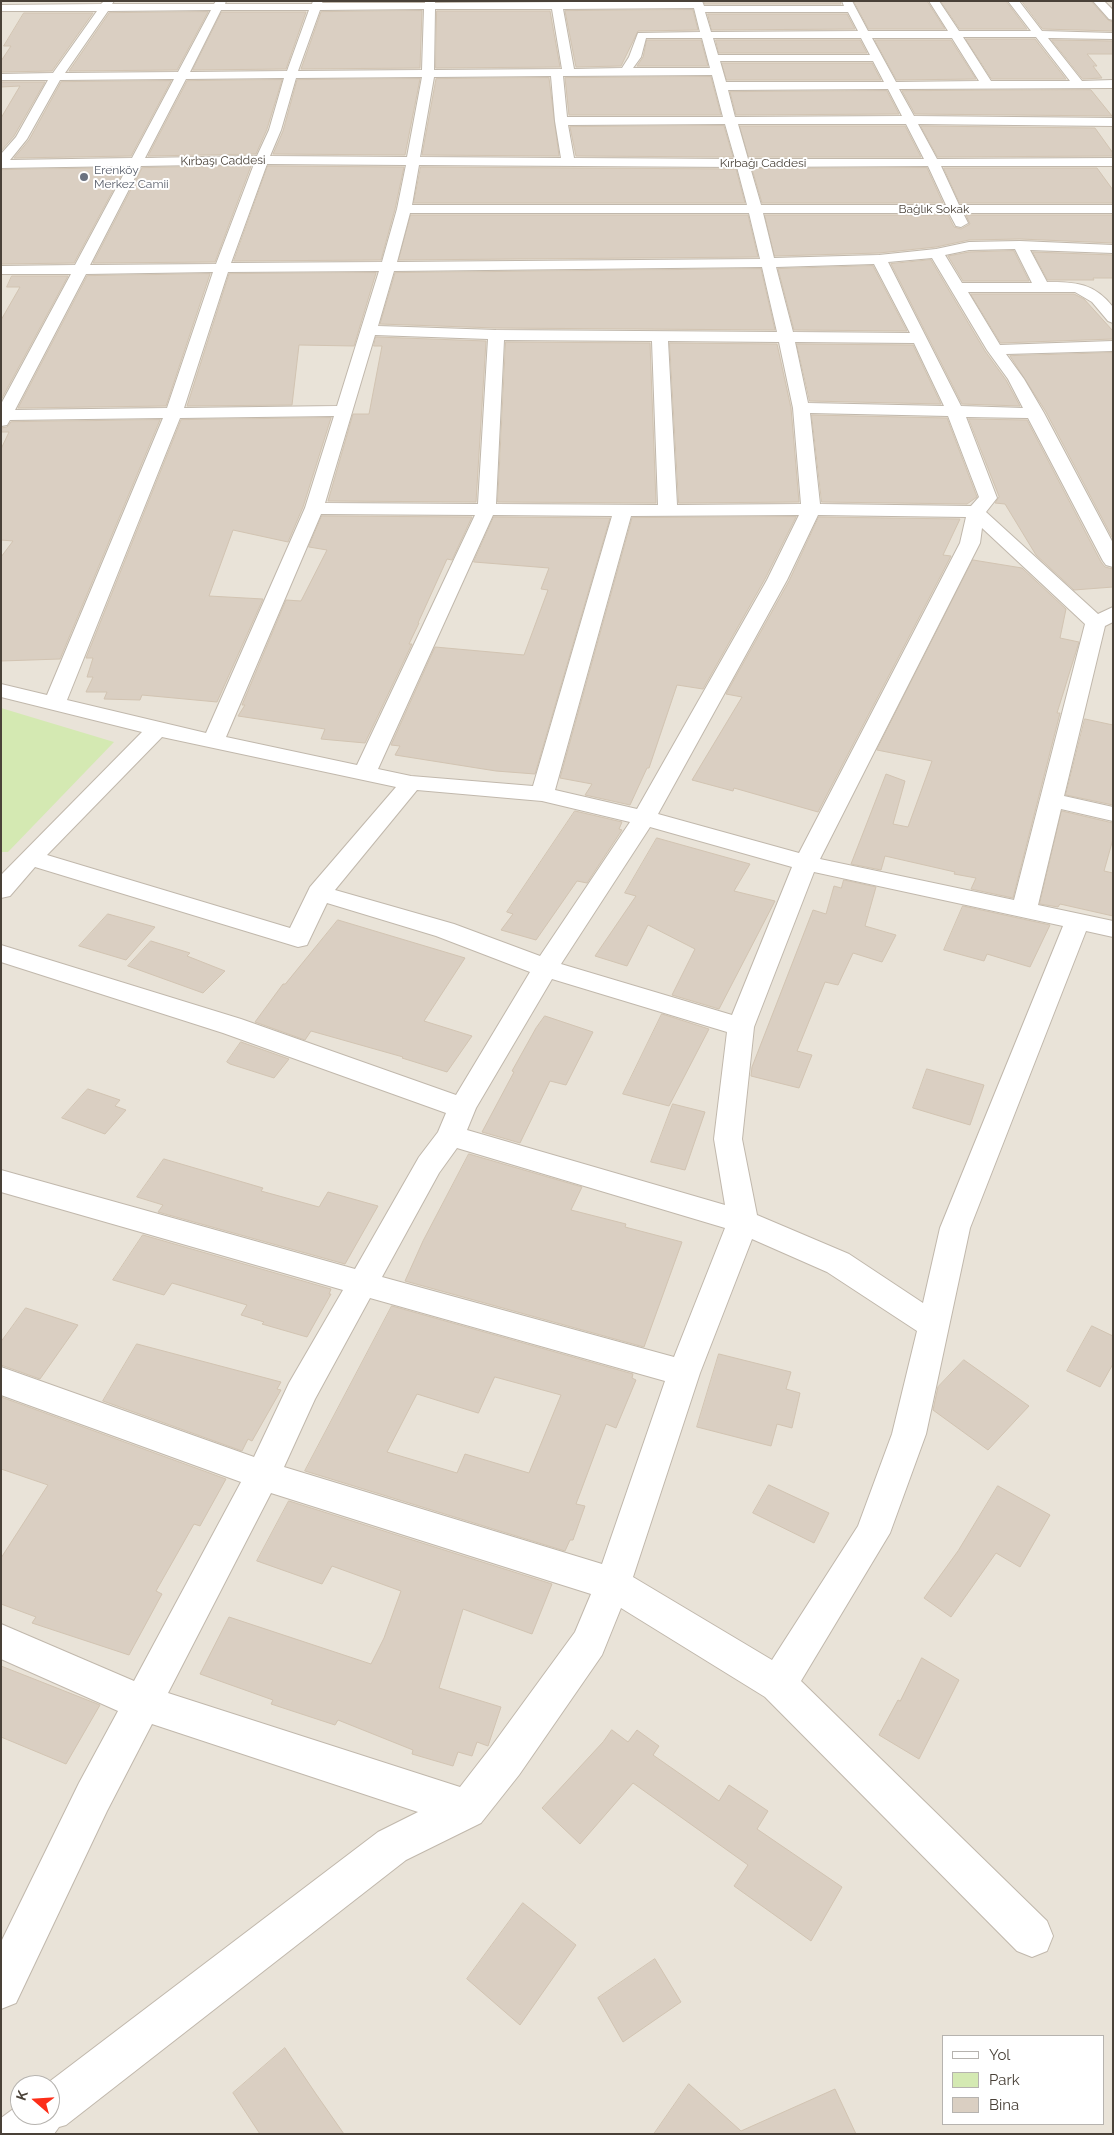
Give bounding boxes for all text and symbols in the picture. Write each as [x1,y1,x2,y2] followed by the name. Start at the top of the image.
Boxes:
[180,153,266,169] street label: Kırbaşı Caddesi
[720,156,806,170] street label: Kırbağı Caddesi
[94,163,169,191] place label: Erenköy Merkez Camii
[78,171,90,183] marker: Erenköy Merkez Camii
[899,202,969,216] street label: Bağlık Sokak
[942,2035,1104,2125] legend
[989,2046,1010,2064] text: Yol
[989,2071,1020,2089] text: Park
[10,2075,60,2125] north arrow
[13,2088,31,2102] text: K
[989,2096,1019,2114] text: Bina

